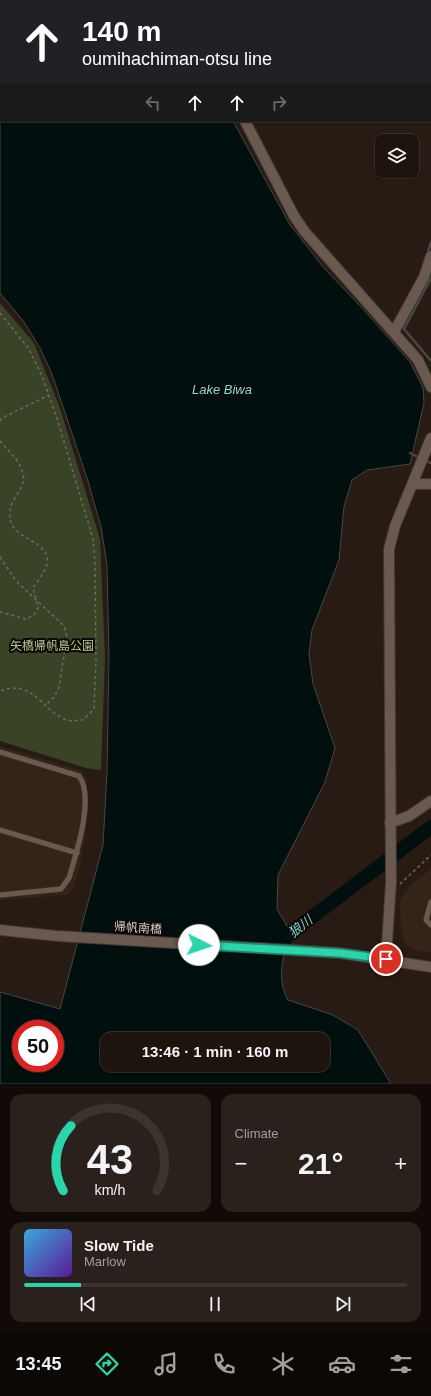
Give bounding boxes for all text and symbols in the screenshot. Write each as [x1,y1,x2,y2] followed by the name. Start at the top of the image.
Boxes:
[16,16,68,68] icon: ahead
[82,16,161,47] text: 140 m
[82,49,272,69] text: oumihachiman-otsu line
[142,92,164,114] icon: left
[184,92,206,114] icon: ahead
[226,92,248,114] icon: ahead
[268,92,290,114] icon: right
[375,134,419,178] map controls
[375,134,419,178] button: layers
[192,382,252,397] water label: Lake Biwa
[10,639,94,653] park label: 矢橋帰帆島公園
[285,911,317,940] water label: 狼川
[114,919,162,937] street label: 帰帆南橋
[178,924,220,966] position arrow
[369,942,403,976] pin
[375,948,397,970] icon: arrive
[12,1020,64,1072] speed limit sign: 50
[142,1043,288,1060] text: 13:46 · 1 min · 160 m
[235,1126,279,1141] text: Climate
[87,1136,133,1183] text: 43
[298,1147,343,1180] text: 21°
[235,1151,247,1176] text: −
[394,1151,407,1176] text: +
[95,1182,126,1198] text: km/h
[84,1237,154,1254] text: Slow Tide
[84,1254,126,1269] text: Marlow
[77,1293,99,1315] icon: previous
[204,1293,226,1315] icon: pause
[332,1293,354,1315] icon: next
[93,1350,121,1378] icon: directions
[152,1350,180,1378] icon: music
[210,1350,238,1378] icon: phone
[269,1350,297,1378] icon: climate
[328,1350,356,1378] icon: car
[387,1350,415,1378] icon: filters
[15,1354,62,1374] text: 13:45

